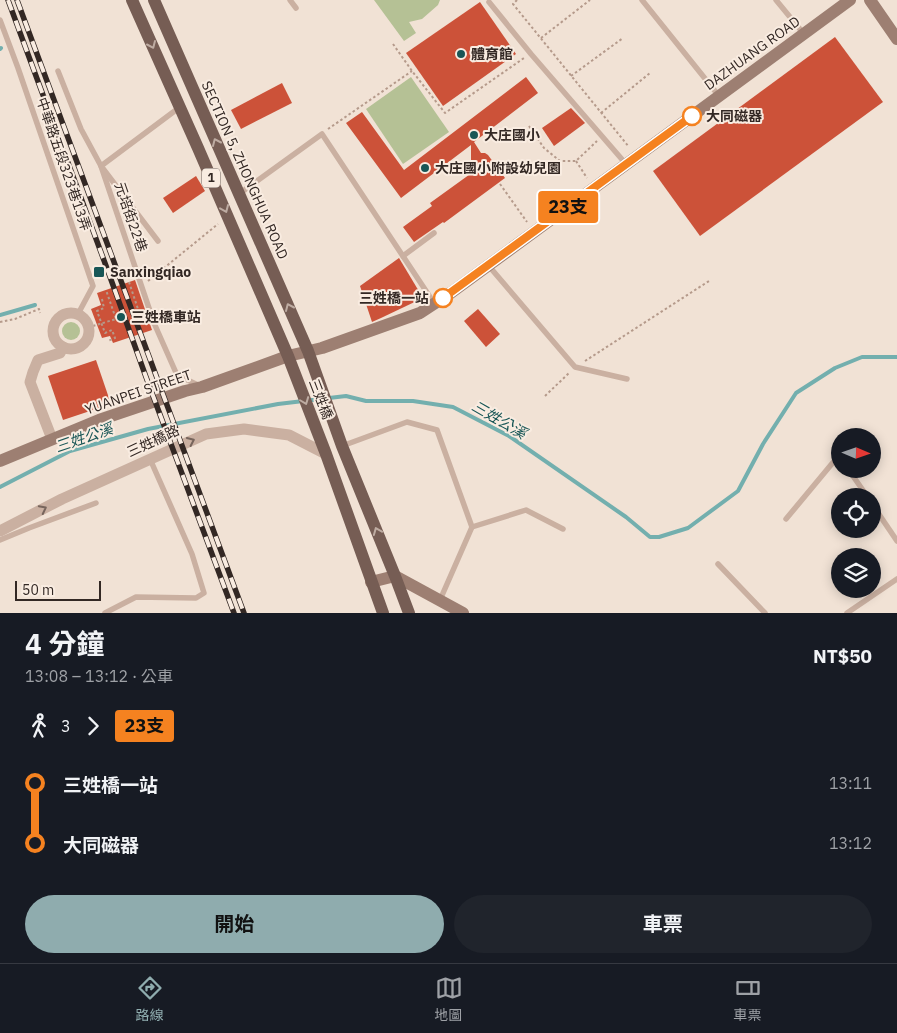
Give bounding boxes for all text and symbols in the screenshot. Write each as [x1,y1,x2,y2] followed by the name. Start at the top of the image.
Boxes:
[700,12,804,94] street label: DAZHUANG ROAD
[146,39,156,48] one-way arrow
[471,45,513,63] place label: 體育館
[455,48,467,60] marker: 體育館
[198,78,292,262] street label: SECTION 5, ZHONGHUA ROAD
[33,95,95,233] street label: 中華路五段323巷13弄
[682,106,702,126] marker: 大同磁器
[706,107,762,125] place label: 大同磁器
[484,126,540,144] place label: 大庄國小
[468,129,480,141] marker: 大庄國小
[212,138,223,147] one-way arrow
[435,159,561,177] place label: 大庄國小附設幼兒園
[419,162,431,174] marker: 大庄國小附設幼兒園
[202,168,220,188] road number: 1
[111,180,151,254] street label: 元培街22巷
[539,191,597,223] line badge: 23支
[548,195,588,218] text: 23支
[218,204,229,213] one-way arrow
[110,263,191,281] place label: Sanxingqiao
[92,265,106,279] marker: Sanxingqiao
[433,288,453,308] marker: 三姓橋一站
[359,289,429,307] place label: 三姓橋一站
[285,303,295,312] one-way arrow
[131,308,201,326] place label: 三姓橋車站
[115,311,127,323] marker: 三姓橋車站
[82,365,194,419] street label: YUANPEI STREET
[305,376,337,422] street label: 三姓橋
[299,396,310,405] one-way arrow
[469,396,532,444] water label: 三姓公溪
[52,418,117,456] water label: 三姓公溪
[124,421,182,461] street label: 三姓橋路
[831,428,881,478] north arrow
[831,428,881,598] map controls
[186,436,195,447] one-way arrow
[831,488,881,538] button: locate
[38,505,47,515] one-way arrow
[373,527,383,536] one-way arrow
[831,548,881,598] button: layers
[15,578,101,601] scale bar
[22,581,54,599] text: 50 m
[25,625,104,662] text: 4 分鐘
[813,644,872,668] text: NT$50
[25,666,173,686] text: 13:08 – 13:12 · 公車
[25,712,53,740] icon: walk
[79,712,107,740] icon: forward
[125,714,164,737] text: 23支
[61,716,71,736] text: 3
[63,773,158,797] text: 三姓橋一站
[829,773,872,793] text: 13:11
[63,833,139,857] text: 大同磁器
[829,833,872,853] text: 13:12
[25,895,444,953] button: 開始
[454,895,872,953] button: 車票
[136,974,164,1024] tab: 路線
[435,974,463,1024] tab: 地圖
[734,974,762,1024] tab: 車票

